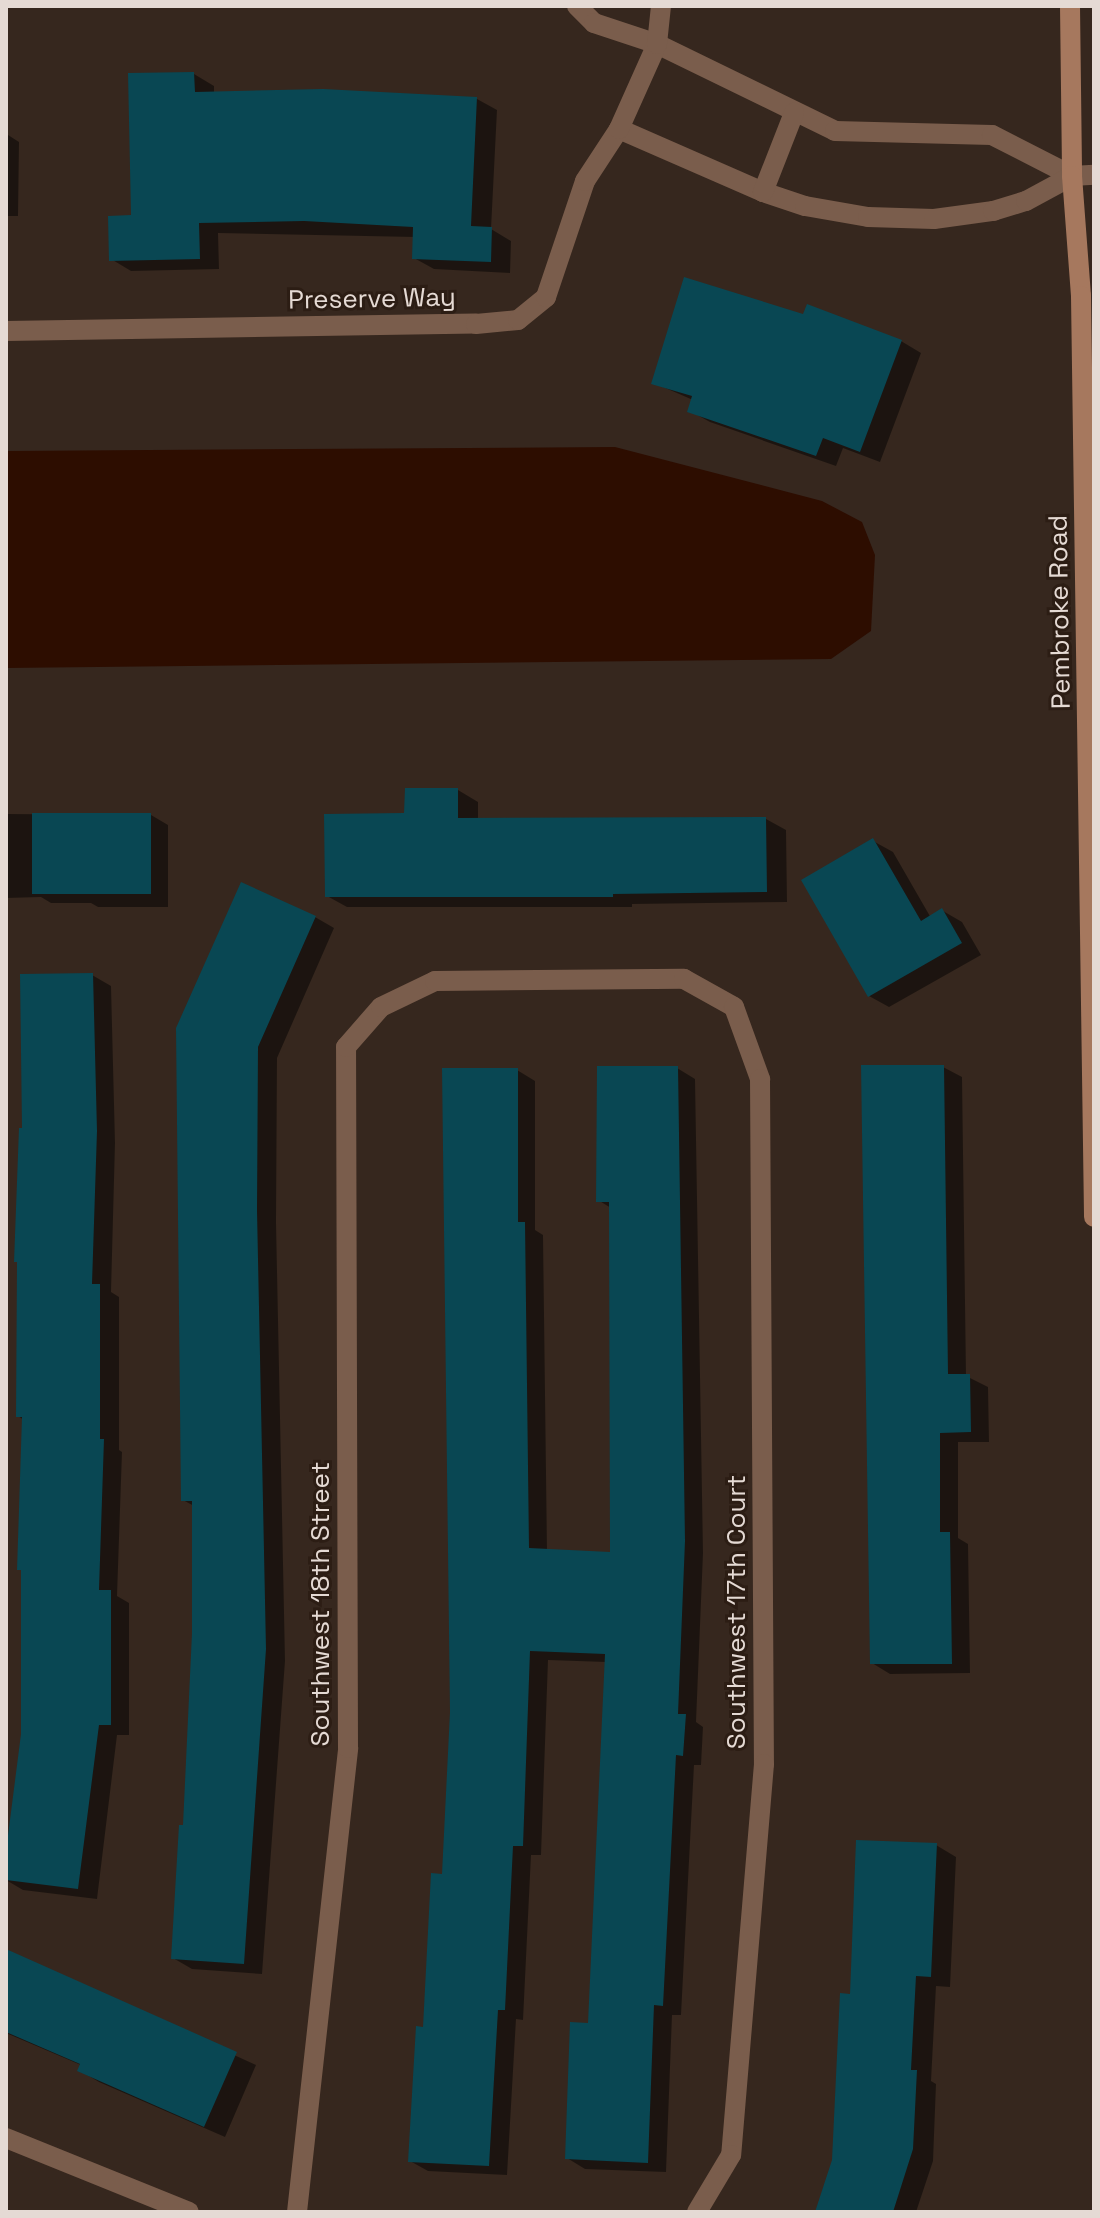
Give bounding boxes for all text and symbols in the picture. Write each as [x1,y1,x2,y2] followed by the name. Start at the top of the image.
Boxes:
[288,282,456,316] street label: Preserve Way
[1043,515,1077,709] street label: Pembroke Road
[305,1462,337,1746] street label: Southwest 18th Street
[721,1475,753,1749] street label: Southwest 17th Court

